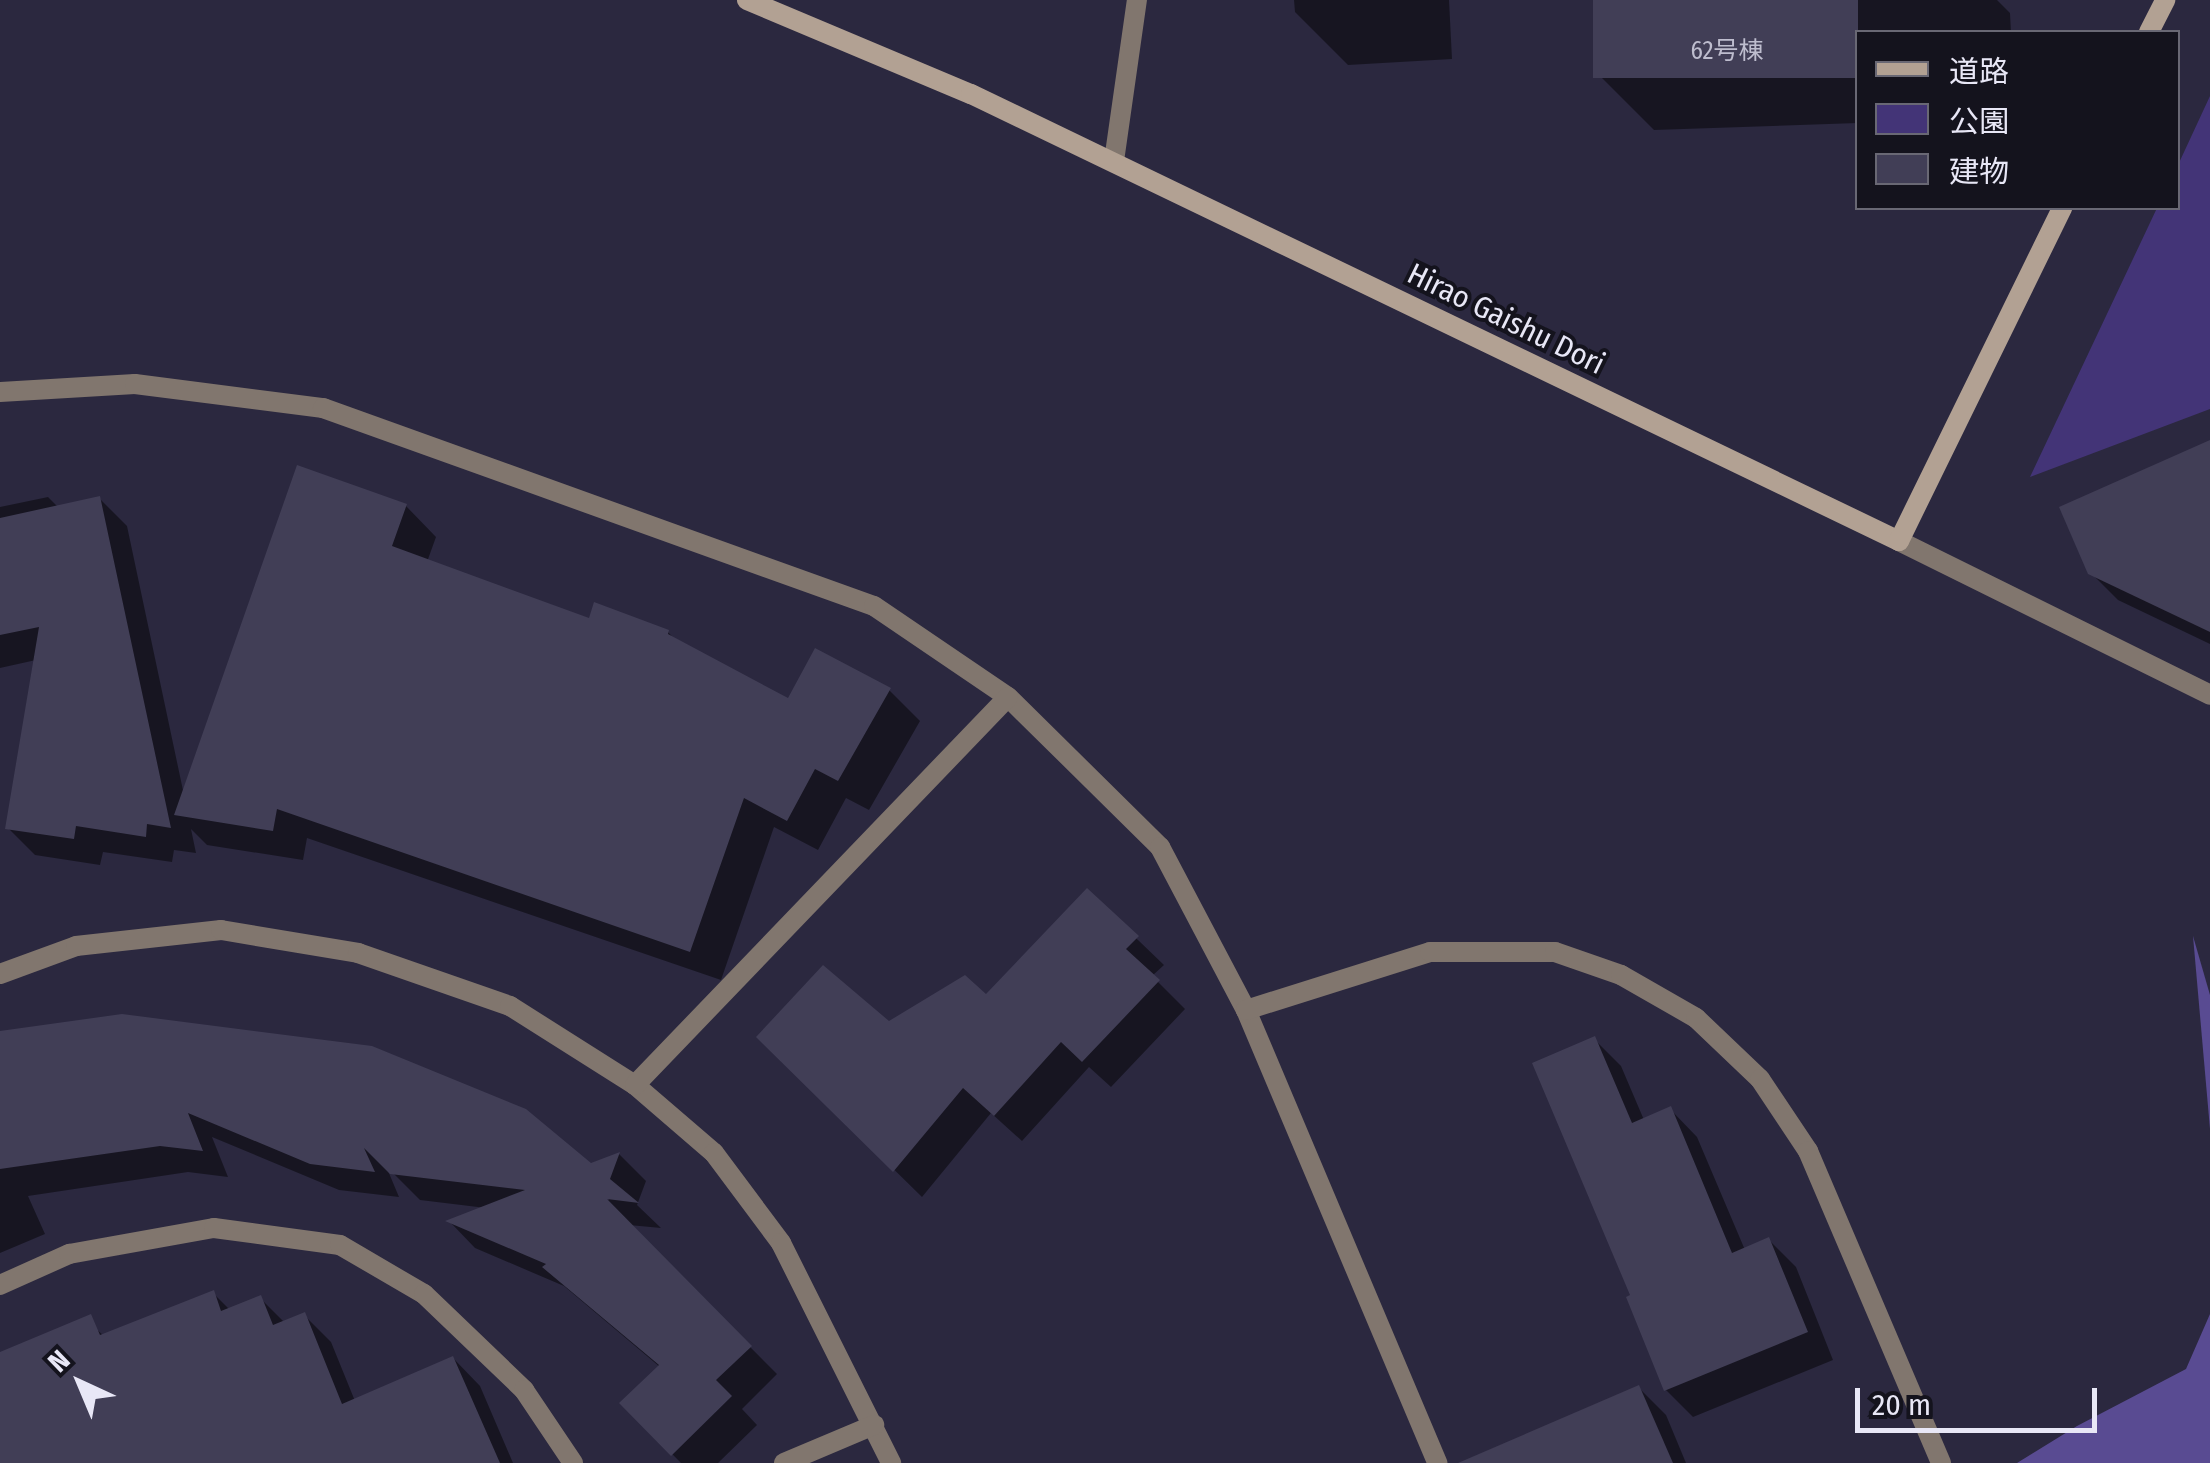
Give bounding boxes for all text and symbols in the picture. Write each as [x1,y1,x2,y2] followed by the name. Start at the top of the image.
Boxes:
[1855,30,2180,210] legend
[1690,36,1764,66] house number: 62号棟
[1949,54,2009,90] text: 道路
[1949,104,2009,140] text: 公園
[1949,154,2009,190] text: 建物
[1402,256,1610,382] street label: Hirao Gaishu Dori
[30,1333,130,1433] north arrow
[41,1343,76,1379] text: N
[1860,1368,2102,1430] scale bar
[1872,1387,1931,1423] text: 20 m

